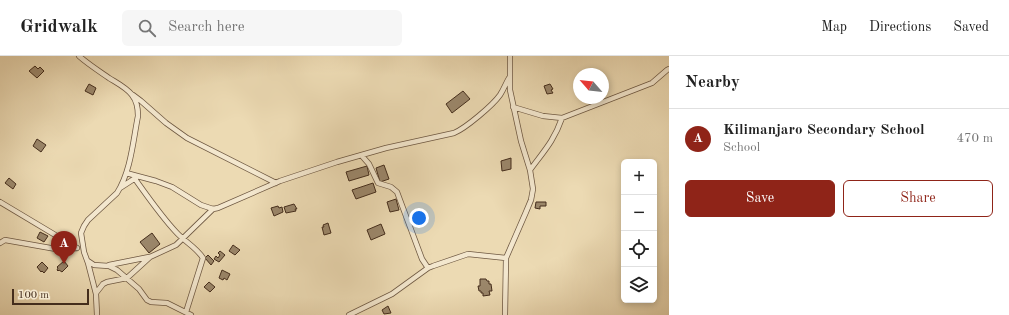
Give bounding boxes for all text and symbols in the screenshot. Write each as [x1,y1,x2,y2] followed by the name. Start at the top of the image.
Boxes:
[122,10,402,46] search box
[136,17,158,39] icon: search
[20,18,98,37] text: Gridwalk
[168,20,245,35] text: Search here
[821,20,847,34] text: Map
[869,20,931,34] text: Directions
[953,20,989,34] text: Saved
[573,68,609,104] north arrow
[685,74,740,91] text: Nearby
[723,123,925,138] text: Kilimanjaro Secondary School
[693,132,703,145] text: A
[956,132,993,145] text: 470 m
[723,141,760,154] text: School
[621,159,657,303] map controls
[621,159,657,195] button: +
[685,180,835,217] button: Save
[843,180,993,217] button: Share
[621,195,657,231] button: −
[409,208,429,228] your location
[51,231,77,264] pin: A
[621,231,657,267] button: locate
[621,267,657,303] button: layers
[12,287,89,306] scale bar
[18,290,49,301] text: 100 m

